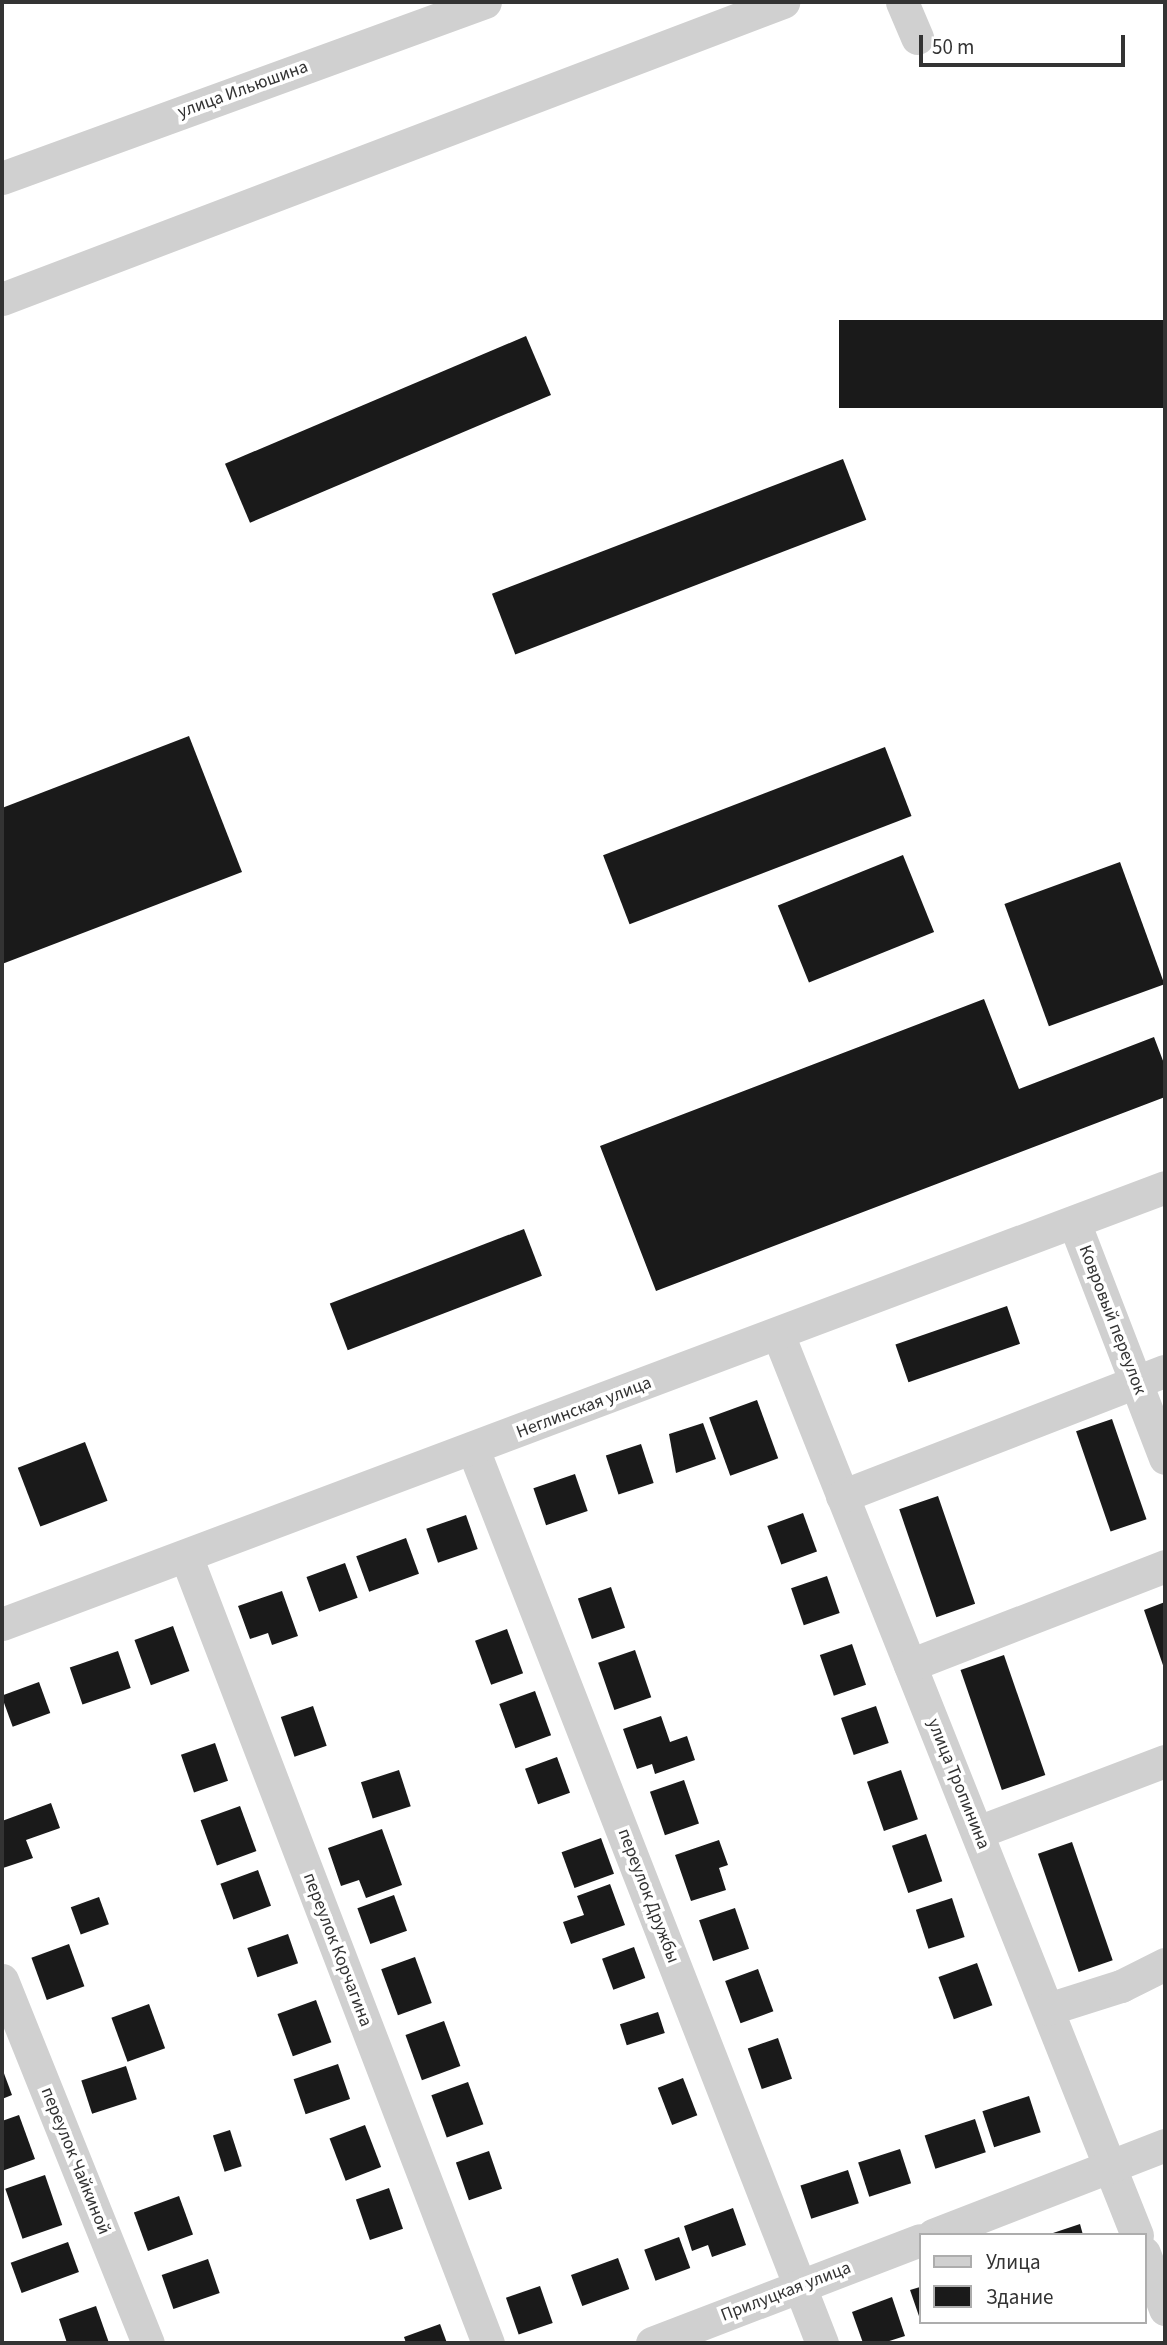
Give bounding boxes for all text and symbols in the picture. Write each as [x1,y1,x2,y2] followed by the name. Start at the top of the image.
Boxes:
[922,21,1128,65] scale bar
[932,32,974,62] text: 50 m
[175,56,311,124] street label: улица Ильюшина
[1074,1242,1150,1398] street label: Ковровый переулок
[513,1372,655,1444] street label: Неглинская улица
[922,1716,994,1852] street label: улица Тропинина
[612,1826,684,1966] street label: переулок Дружбы
[298,1870,376,2030] street label: переулок Корчагина
[36,2084,114,2238] street label: переулок Чайкиной
[918,2233,1146,2324] legend
[986,2247,1041,2277] text: Улица
[718,2257,854,2327] street label: Прилуцкая улица
[986,2282,1054,2312] text: Здание

